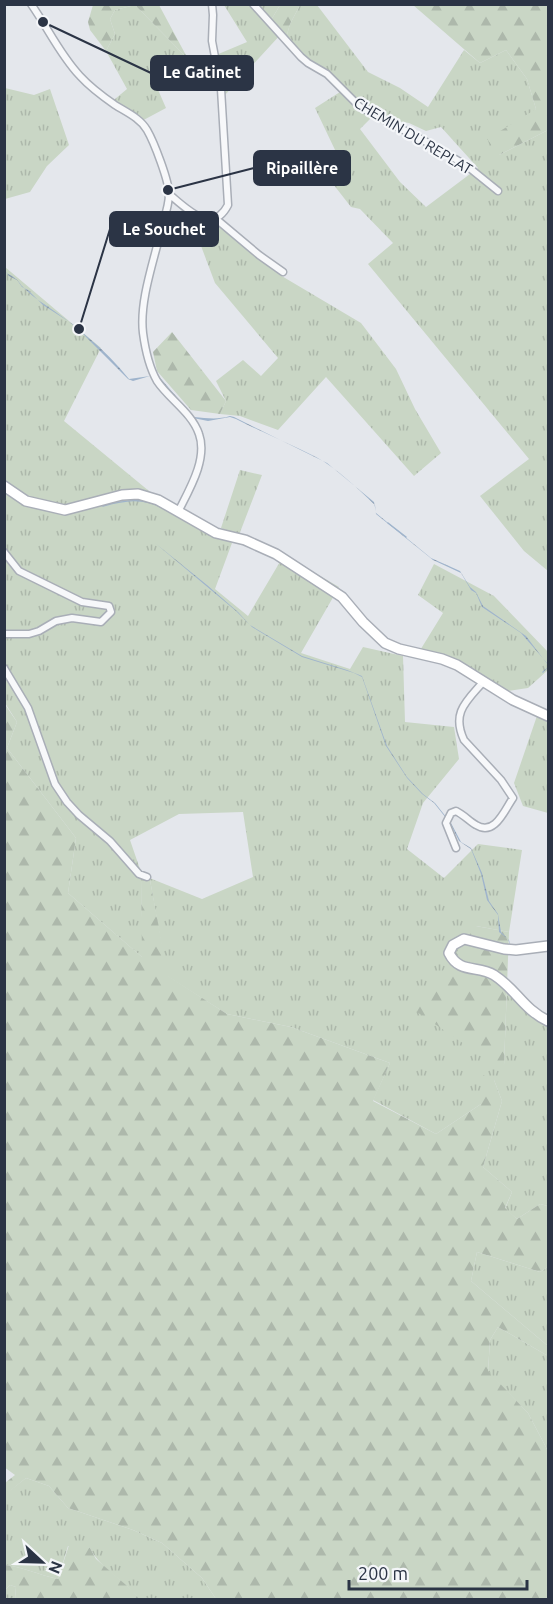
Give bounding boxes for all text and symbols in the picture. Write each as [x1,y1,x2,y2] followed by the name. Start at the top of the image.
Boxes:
[151,56,253,90] callout: Le Gatinet
[163,63,241,81] text: Le Gatinet
[351,93,476,178] street label: CHEMIN DU REPLAT
[254,151,350,185] callout: Ripaillère
[266,159,338,177] text: Ripaillère
[110,212,218,246] callout: Le Souchet
[122,220,206,238] text: Le Souchet
[12,1532,72,1592] north arrow
[349,1553,528,1591] scale bar
[45,1559,66,1577] text: N
[358,1563,408,1583] text: 200 m

